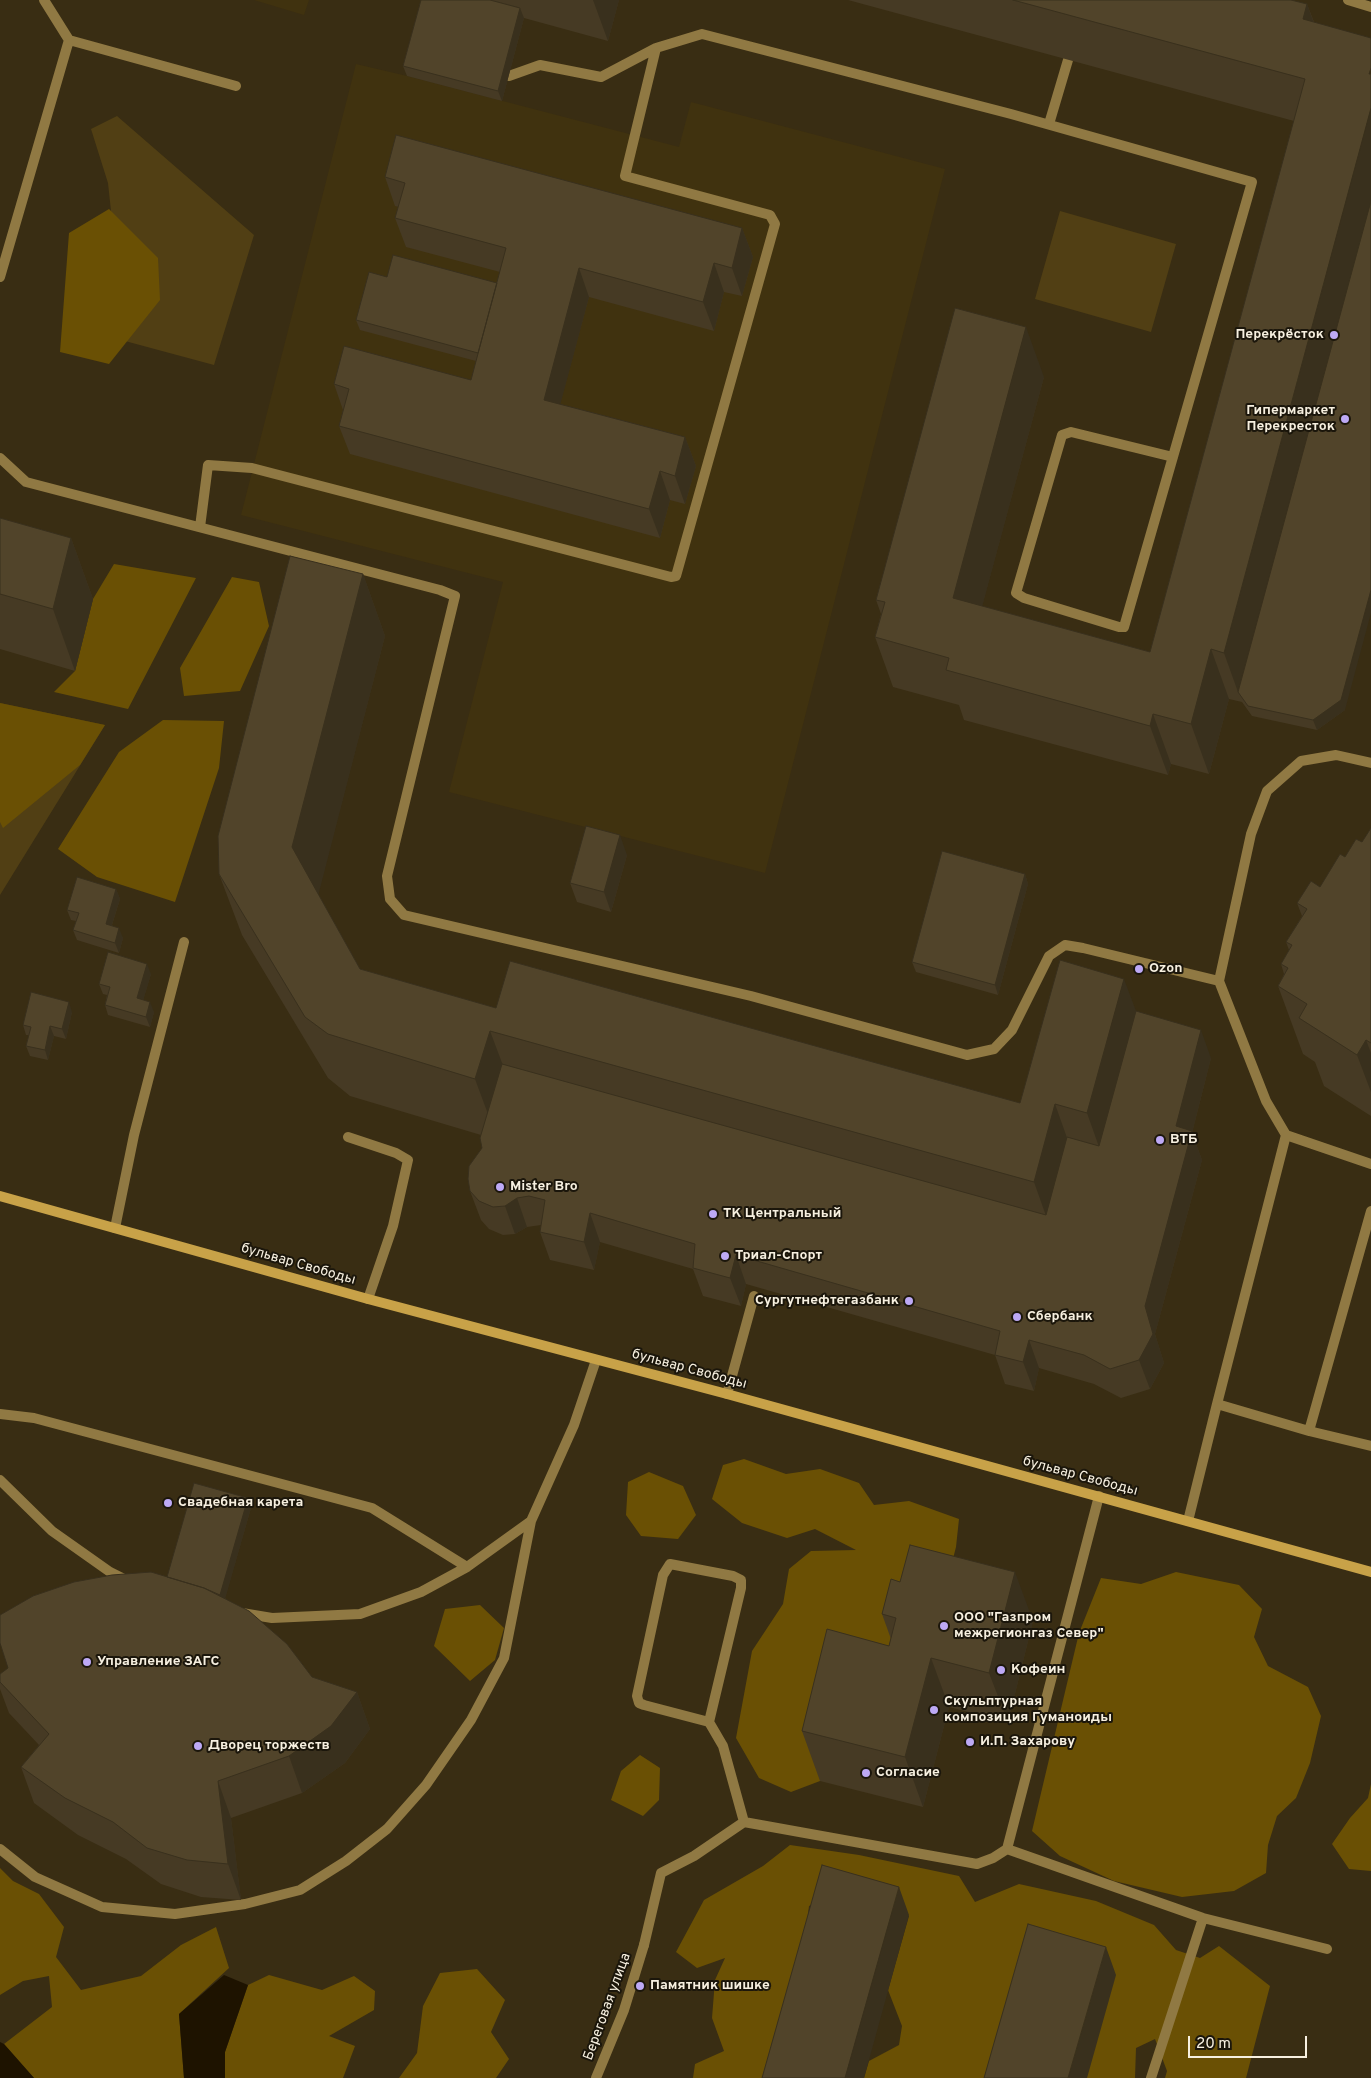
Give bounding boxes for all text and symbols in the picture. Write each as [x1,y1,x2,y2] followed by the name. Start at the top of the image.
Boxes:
[1235,327,1324,343] place label: Перекрёсток
[1328,329,1340,341] marker: Перекрёсток
[1246,403,1335,436] place label: Гипермаркет Перекресток
[1339,413,1351,425] marker: Гипермаркет Перекресток
[1149,961,1182,977] place label: Ozon
[1133,963,1145,975] marker: Ozon
[1170,1132,1198,1148] place label: ВТБ
[1154,1134,1166,1146] marker: ВТБ
[510,1179,578,1195] place label: Mister Bro
[494,1181,506,1193] marker: Mister Bro
[723,1206,841,1222] place label: ТК Центральный
[707,1208,719,1220] marker: ТК Центральный
[239,1241,357,1289] street label: бульвар Свободы
[735,1248,822,1264] place label: Триал-Спорт
[719,1250,731,1262] marker: Триал-Спорт
[755,1293,899,1309] place label: Сургутнефтегазбанк
[903,1295,915,1307] marker: Сургутнефтегазбанк
[1027,1309,1093,1325] place label: Сбербанк
[1011,1311,1023,1323] marker: Сбербанк
[630,1347,748,1393] street label: бульвар Свободы
[1021,1454,1139,1500] street label: бульвар Свободы
[178,1495,303,1511] place label: Свадебная карета
[162,1497,174,1509] marker: Свадебная карета
[954,1610,1104,1642] place label: ООО "Газпром межрегионгаз Север"
[938,1620,950,1632] marker: ООО "Газпром межрегионгаз Север"
[97,1654,219,1670] place label: Управление ЗАГС
[81,1656,93,1668] marker: Управление ЗАГС
[1011,1662,1065,1678] place label: Кофеин
[995,1664,1007,1676] marker: Кофеин
[944,1694,1112,1726] place label: Скульптурная композиция Гуманоиды
[928,1704,940,1716] marker: Скульптурная композиция Гуманоиды
[980,1734,1075,1750] place label: И.П. Захарову
[964,1736,976,1748] marker: И.П. Захарову
[208,1738,330,1754] place label: Дворец торжеств
[192,1740,204,1752] marker: Дворец торжеств
[876,1765,940,1781] place label: Согласие
[860,1767,872,1779] marker: Согласие
[581,1951,635,2063] street label: Береговая улица
[650,1978,770,1994] place label: Памятник шишке
[634,1980,646,1992] marker: Памятник шишке
[1191,2026,1310,2058] scale bar
[1196,2035,1231,2054] text: 20 m

